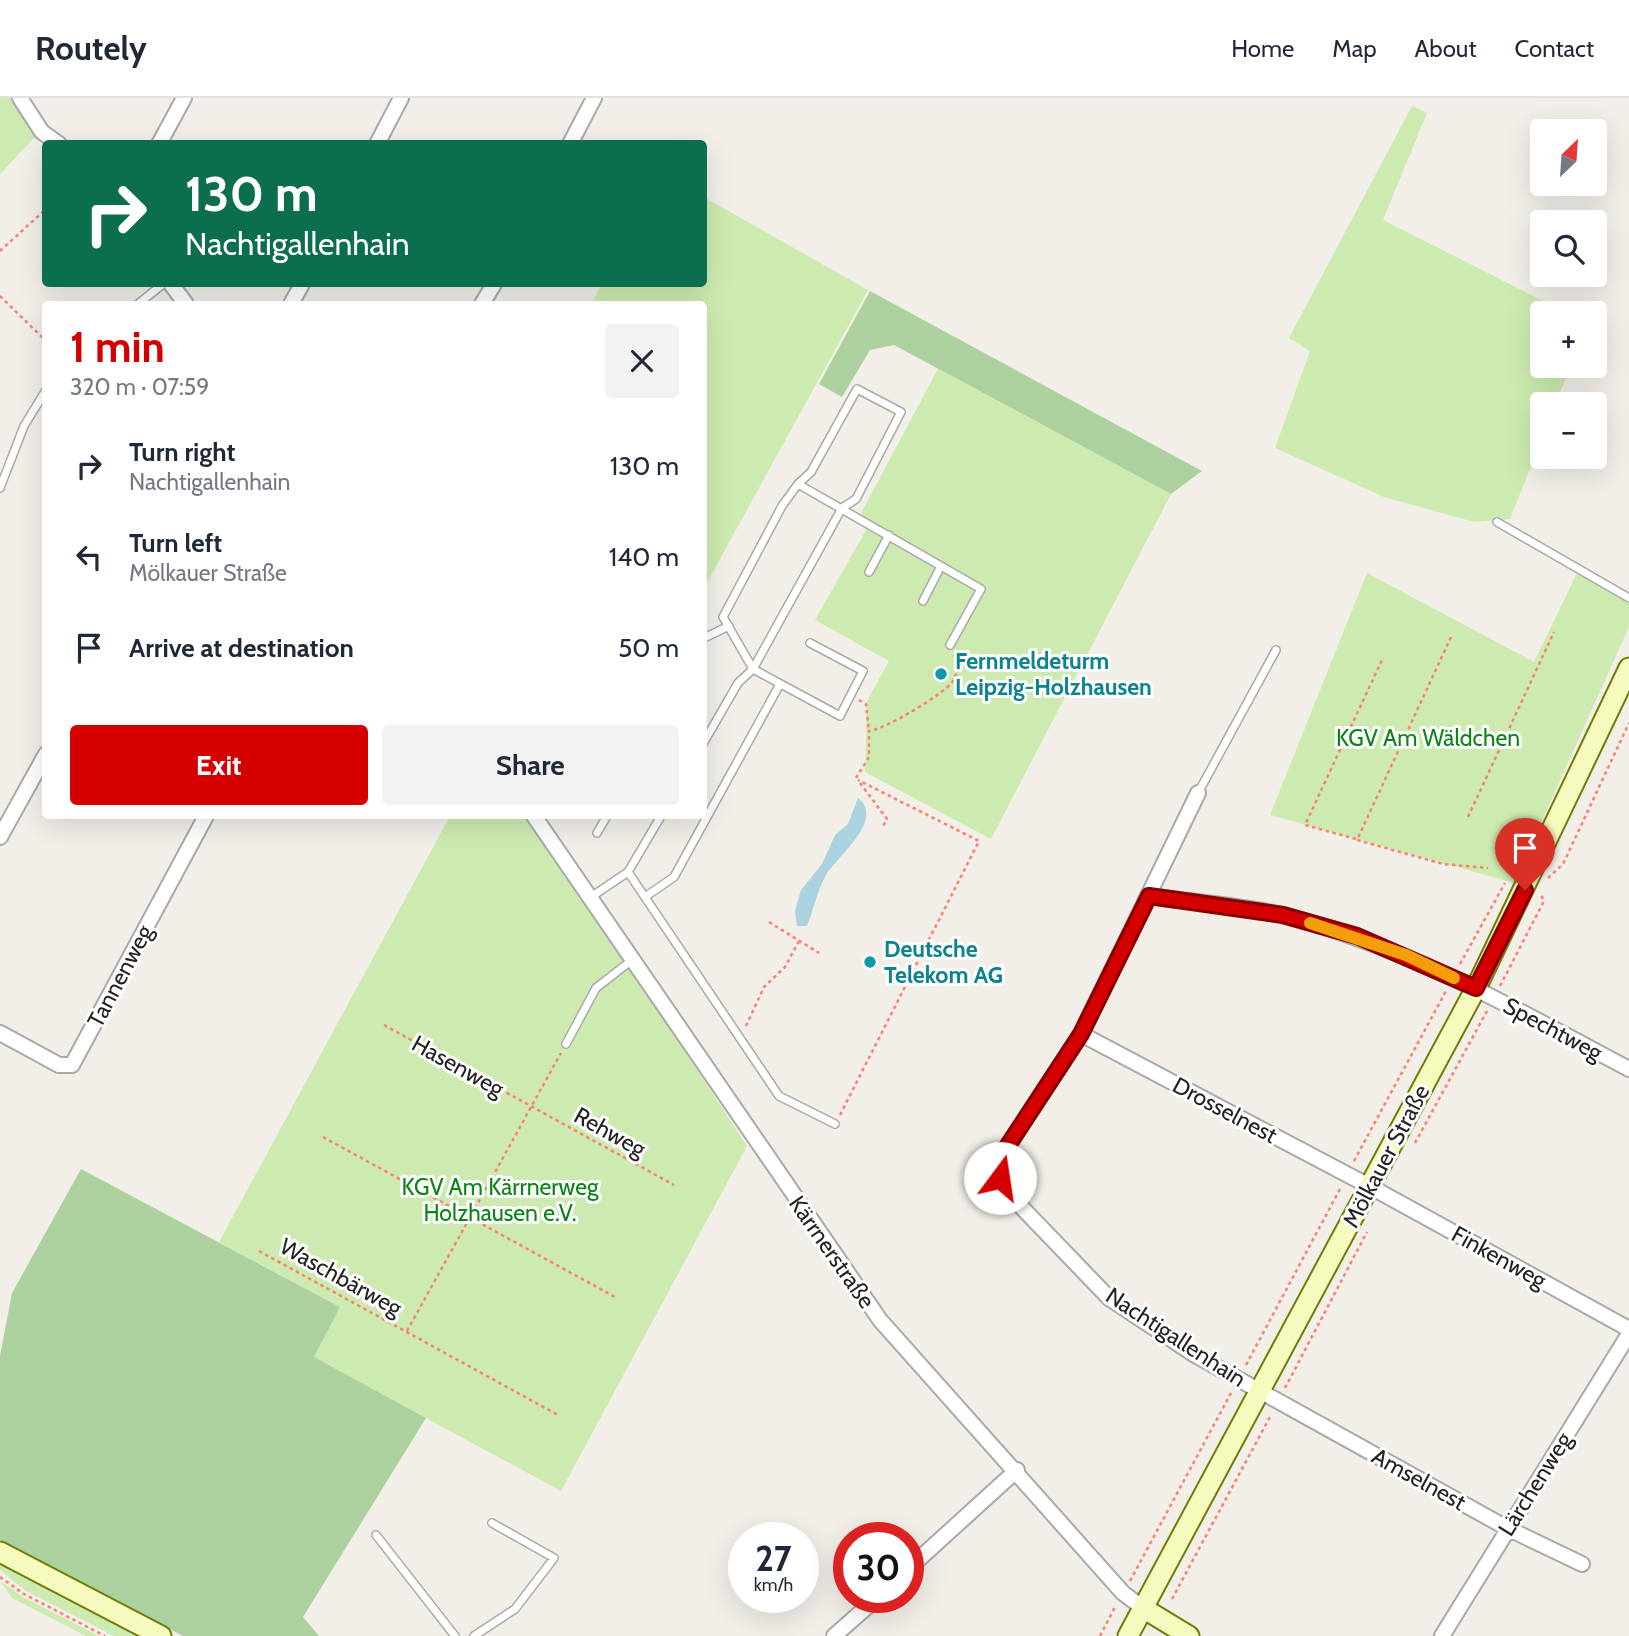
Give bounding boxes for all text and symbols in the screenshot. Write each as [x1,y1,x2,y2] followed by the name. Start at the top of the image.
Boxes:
[35,28,147,68] text: Routely
[1231,34,1294,63] text: Home
[1332,34,1377,63] text: Map
[1415,34,1477,63] text: About
[1515,34,1594,63] text: Contact
[1530,119,1606,196] north arrow
[1530,119,1607,469] map controls
[185,164,318,223] text: 130 m
[70,168,161,259] icon: right
[1530,210,1607,287] button: search
[185,224,410,263] text: Nachtigallenhain
[1530,301,1607,378] button: +
[70,321,165,373] text: 1 min
[605,324,679,398] button: close
[70,373,209,401] text: 320 m · 07:59
[1530,392,1607,469] button: −
[129,436,235,468] text: Turn right
[70,447,108,485] icon: right
[610,450,679,482] text: 130 m
[129,468,290,496] text: Nachtigallenhain
[129,527,222,559] text: Turn left
[70,538,108,576] icon: left
[609,541,679,573] text: 140 m
[129,559,287,587] text: Mölkauer Straße
[70,629,108,667] icon: arrive
[129,632,354,664] text: Arrive at destination
[618,632,679,664] text: 50 m
[955,647,1152,701] place label: Fernmeldeturm Leipzig-Holzhausen
[933,666,949,682] marker: Fernmeldeturm Leipzig-Holzhausen
[1336,724,1520,752] park label: KGV Am Wäldchen
[70,725,368,805] button: Exit
[382,725,679,805] button: Share
[1495,818,1555,890] pin
[1506,829,1544,867] icon: arrive
[81,920,159,1032] street label: Tannenweg
[884,935,1003,989] place label: Deutsche Telekom AG
[862,954,878,970] marker: Deutsche Telekom AG
[1499,991,1608,1067] street label: Spechtweg
[407,1029,509,1103] street label: Hasenweg
[1168,1071,1282,1149] street label: Drosselnest
[1337,1080,1436,1232] street label: Mölkauer Straße
[569,1101,651,1163] street label: Rehweg
[963,1141,1037,1215] position arrow
[402,1173,599,1227] park label: KGV Am Kärrnerweg Holzhausen e.V.
[783,1190,881,1314] street label: Kärrnerstraße
[1447,1220,1552,1295] street label: Finkenweg
[275,1232,407,1322] street label: Waschbärweg
[1101,1281,1251,1393] street label: Nachtigallenhain
[1492,1427,1578,1541] street label: Lärchenweg
[1367,1442,1471,1516] street label: Amselnest
[833,1522,924,1613] speed limit sign: 30
[755,1537,792,1580] text: 27
[754,1574,793,1596] text: km/h

